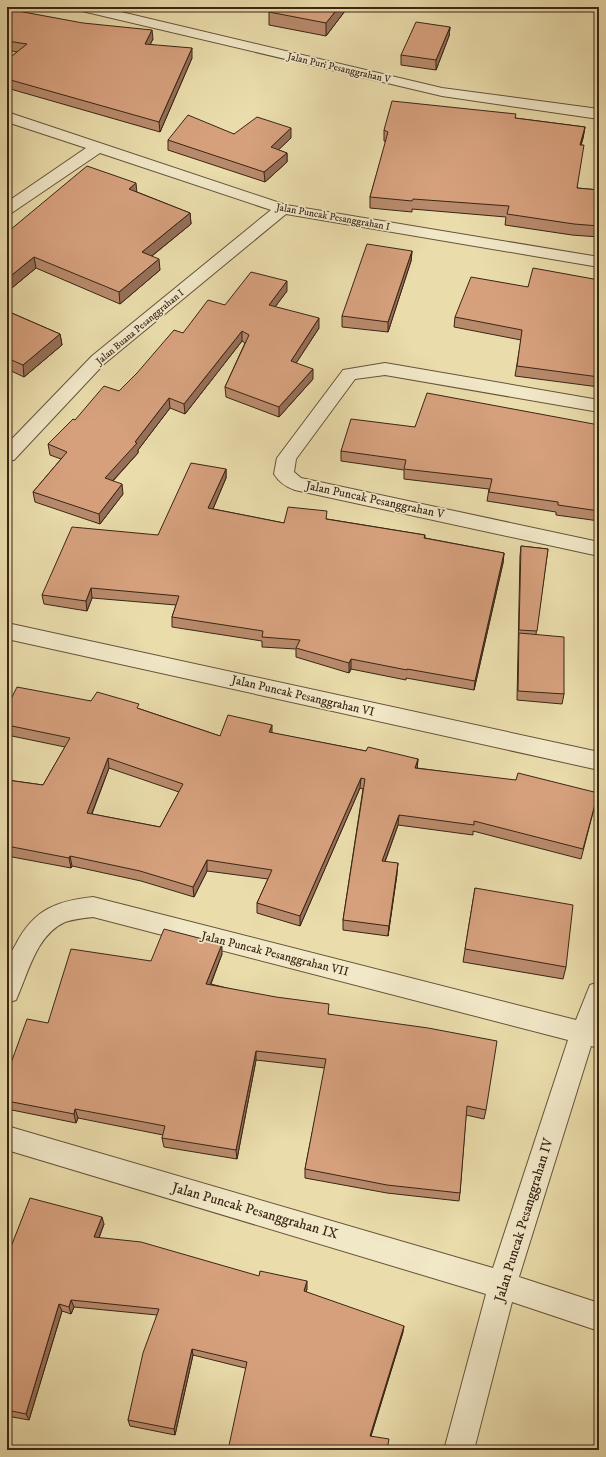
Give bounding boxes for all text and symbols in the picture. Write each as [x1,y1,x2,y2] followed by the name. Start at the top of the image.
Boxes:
[285,50,392,86] street label: Jalan Puri Pesanggrahan V
[274,201,391,233] street label: Jalan Puncak Pesanggrahan I
[93,287,186,368] street label: Jalan Buana Pesanggrahan I
[303,478,446,522] street label: Jalan Puncak Pesanggrahan V
[229,672,376,720] street label: Jalan Puncak Pesanggrahan VI
[199,928,350,980] street label: Jalan Puncak Pesanggrahan VII
[490,1135,558,1306] street label: Jalan Puncak Pesanggrahan IV
[168,1178,340,1243] street label: Jalan Puncak Pesanggrahan IX

